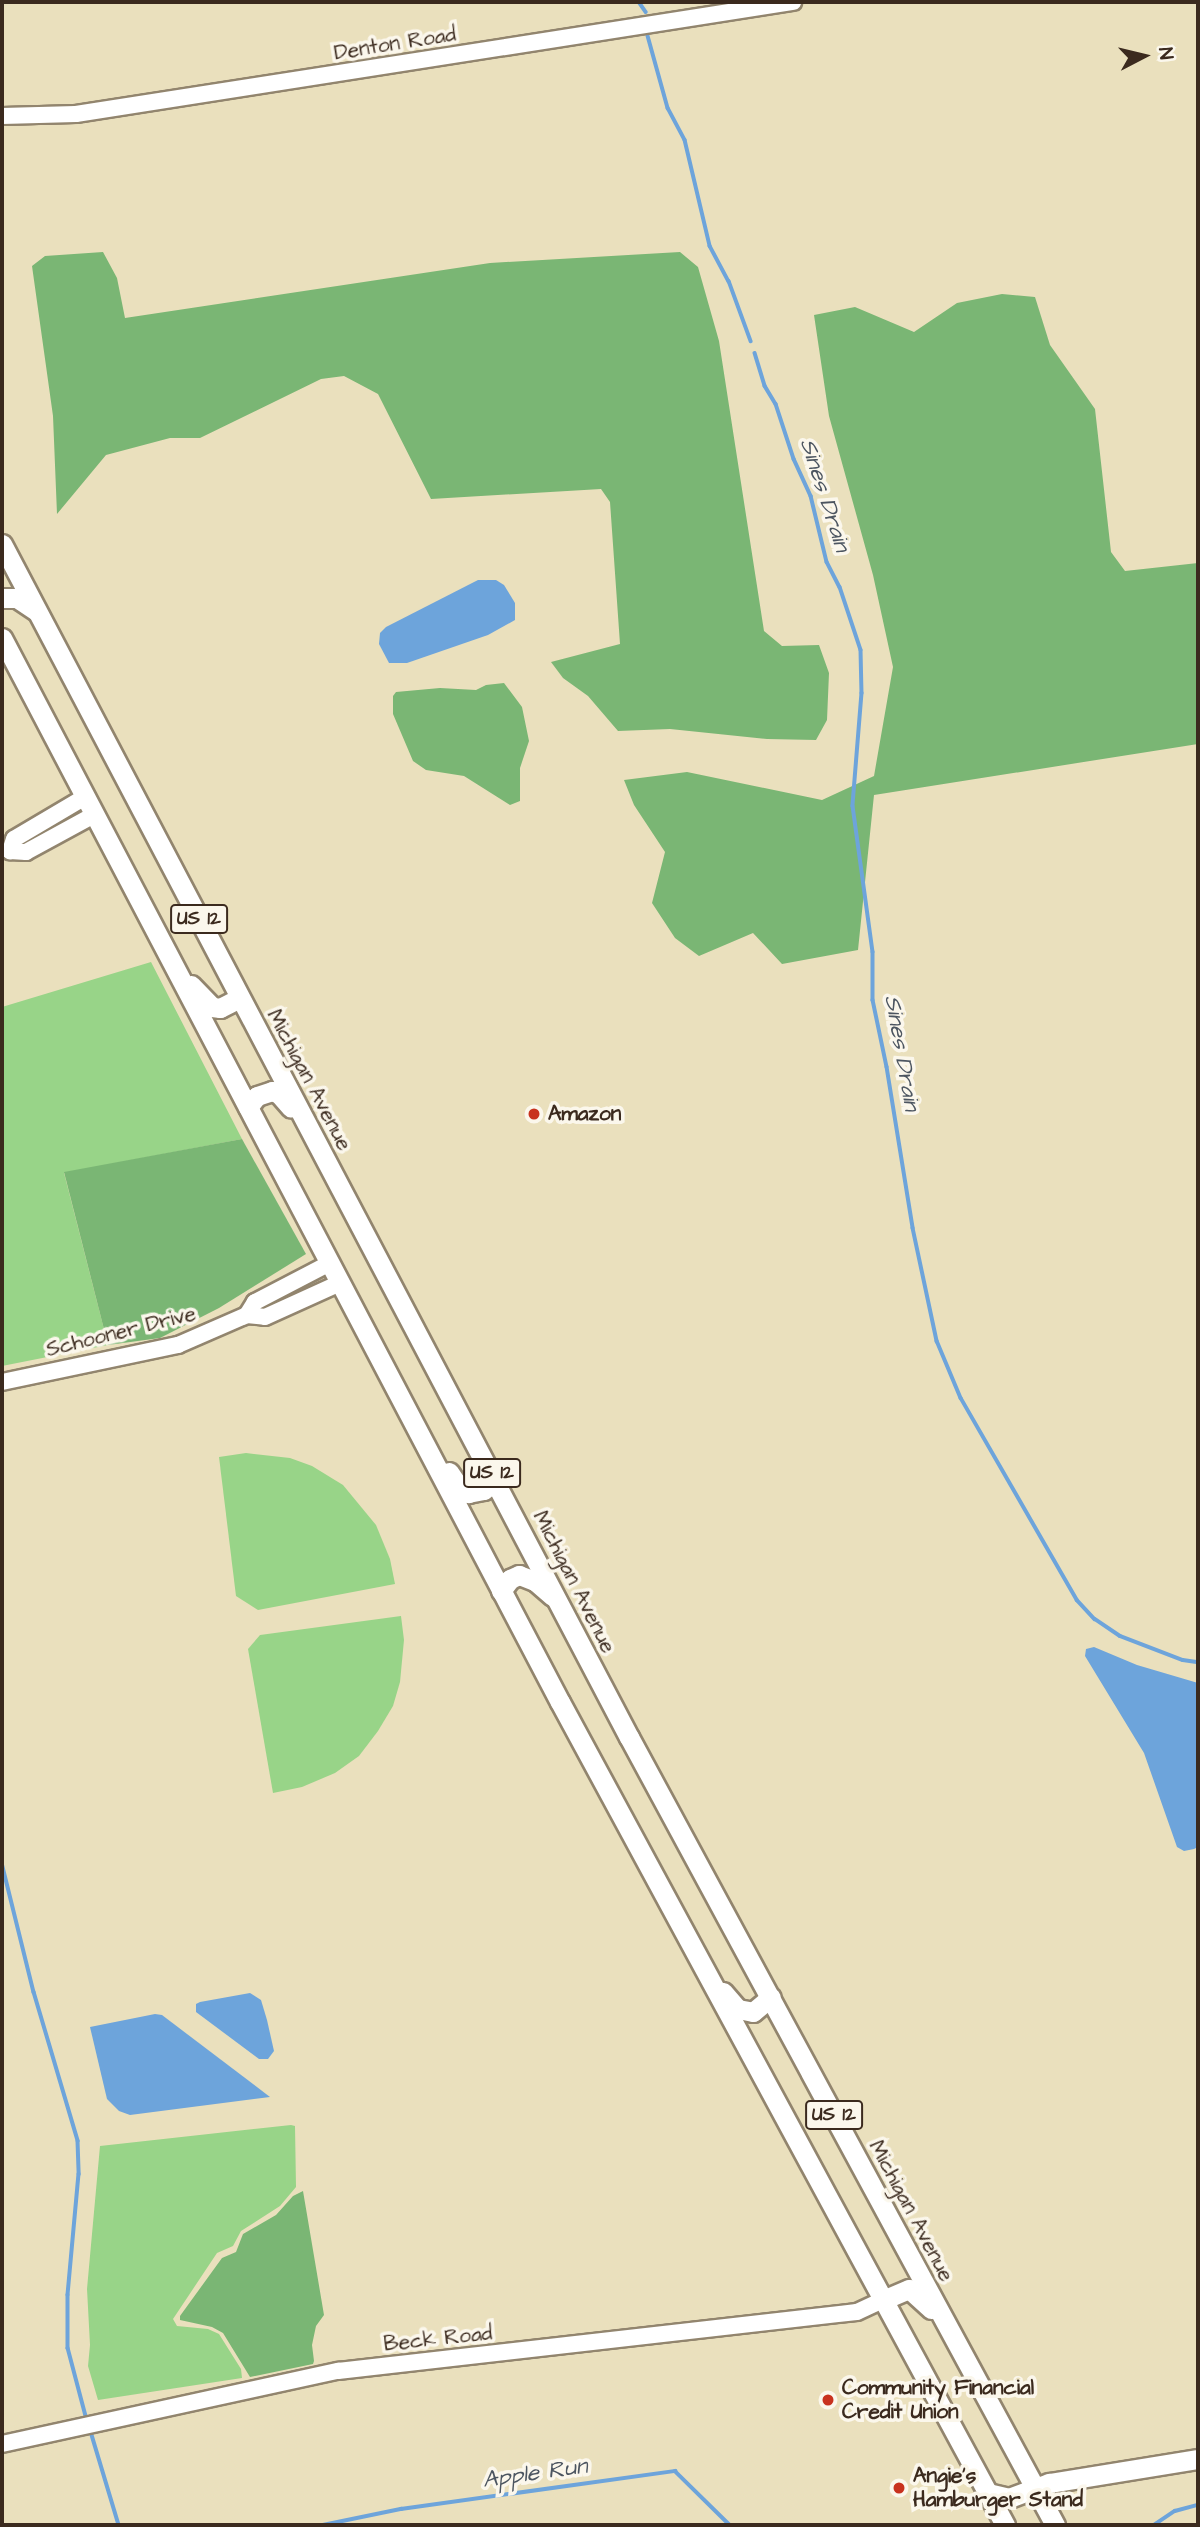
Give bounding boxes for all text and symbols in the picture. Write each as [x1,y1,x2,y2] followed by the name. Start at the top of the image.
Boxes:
[1109,21,1179,91] north arrow
[332,22,458,66] street label: Denton Road
[1151,46,1179,61] text: N
[794,435,856,555] water label: Sines Drain
[169,903,229,934] road number: US 12
[878,993,926,1113] water label: Sines Drain
[261,1005,357,1155] street label: Michigan Avenue
[548,1101,621,1127] place label: Amazon
[526,1106,542,1122] marker: Amazon
[44,1301,198,1363] street label: Schooner Drive
[462,1457,522,1488] road number: US 12
[527,1507,621,1657] street label: Michigan Avenue
[804,2100,864,2130] road number: US 12
[863,2136,959,2286] street label: Michigan Avenue
[382,2321,494,2357] street label: Beck Road
[842,2375,1034,2425] place label: Community Financial Credit Union
[820,2392,836,2408] marker: Community Financial Credit Union
[481,2452,589,2494] water label: Apple Run
[913,2463,1083,2513] place label: Angie's Hamburger Stand
[891,2480,907,2496] marker: Angie's Hamburger Stand

